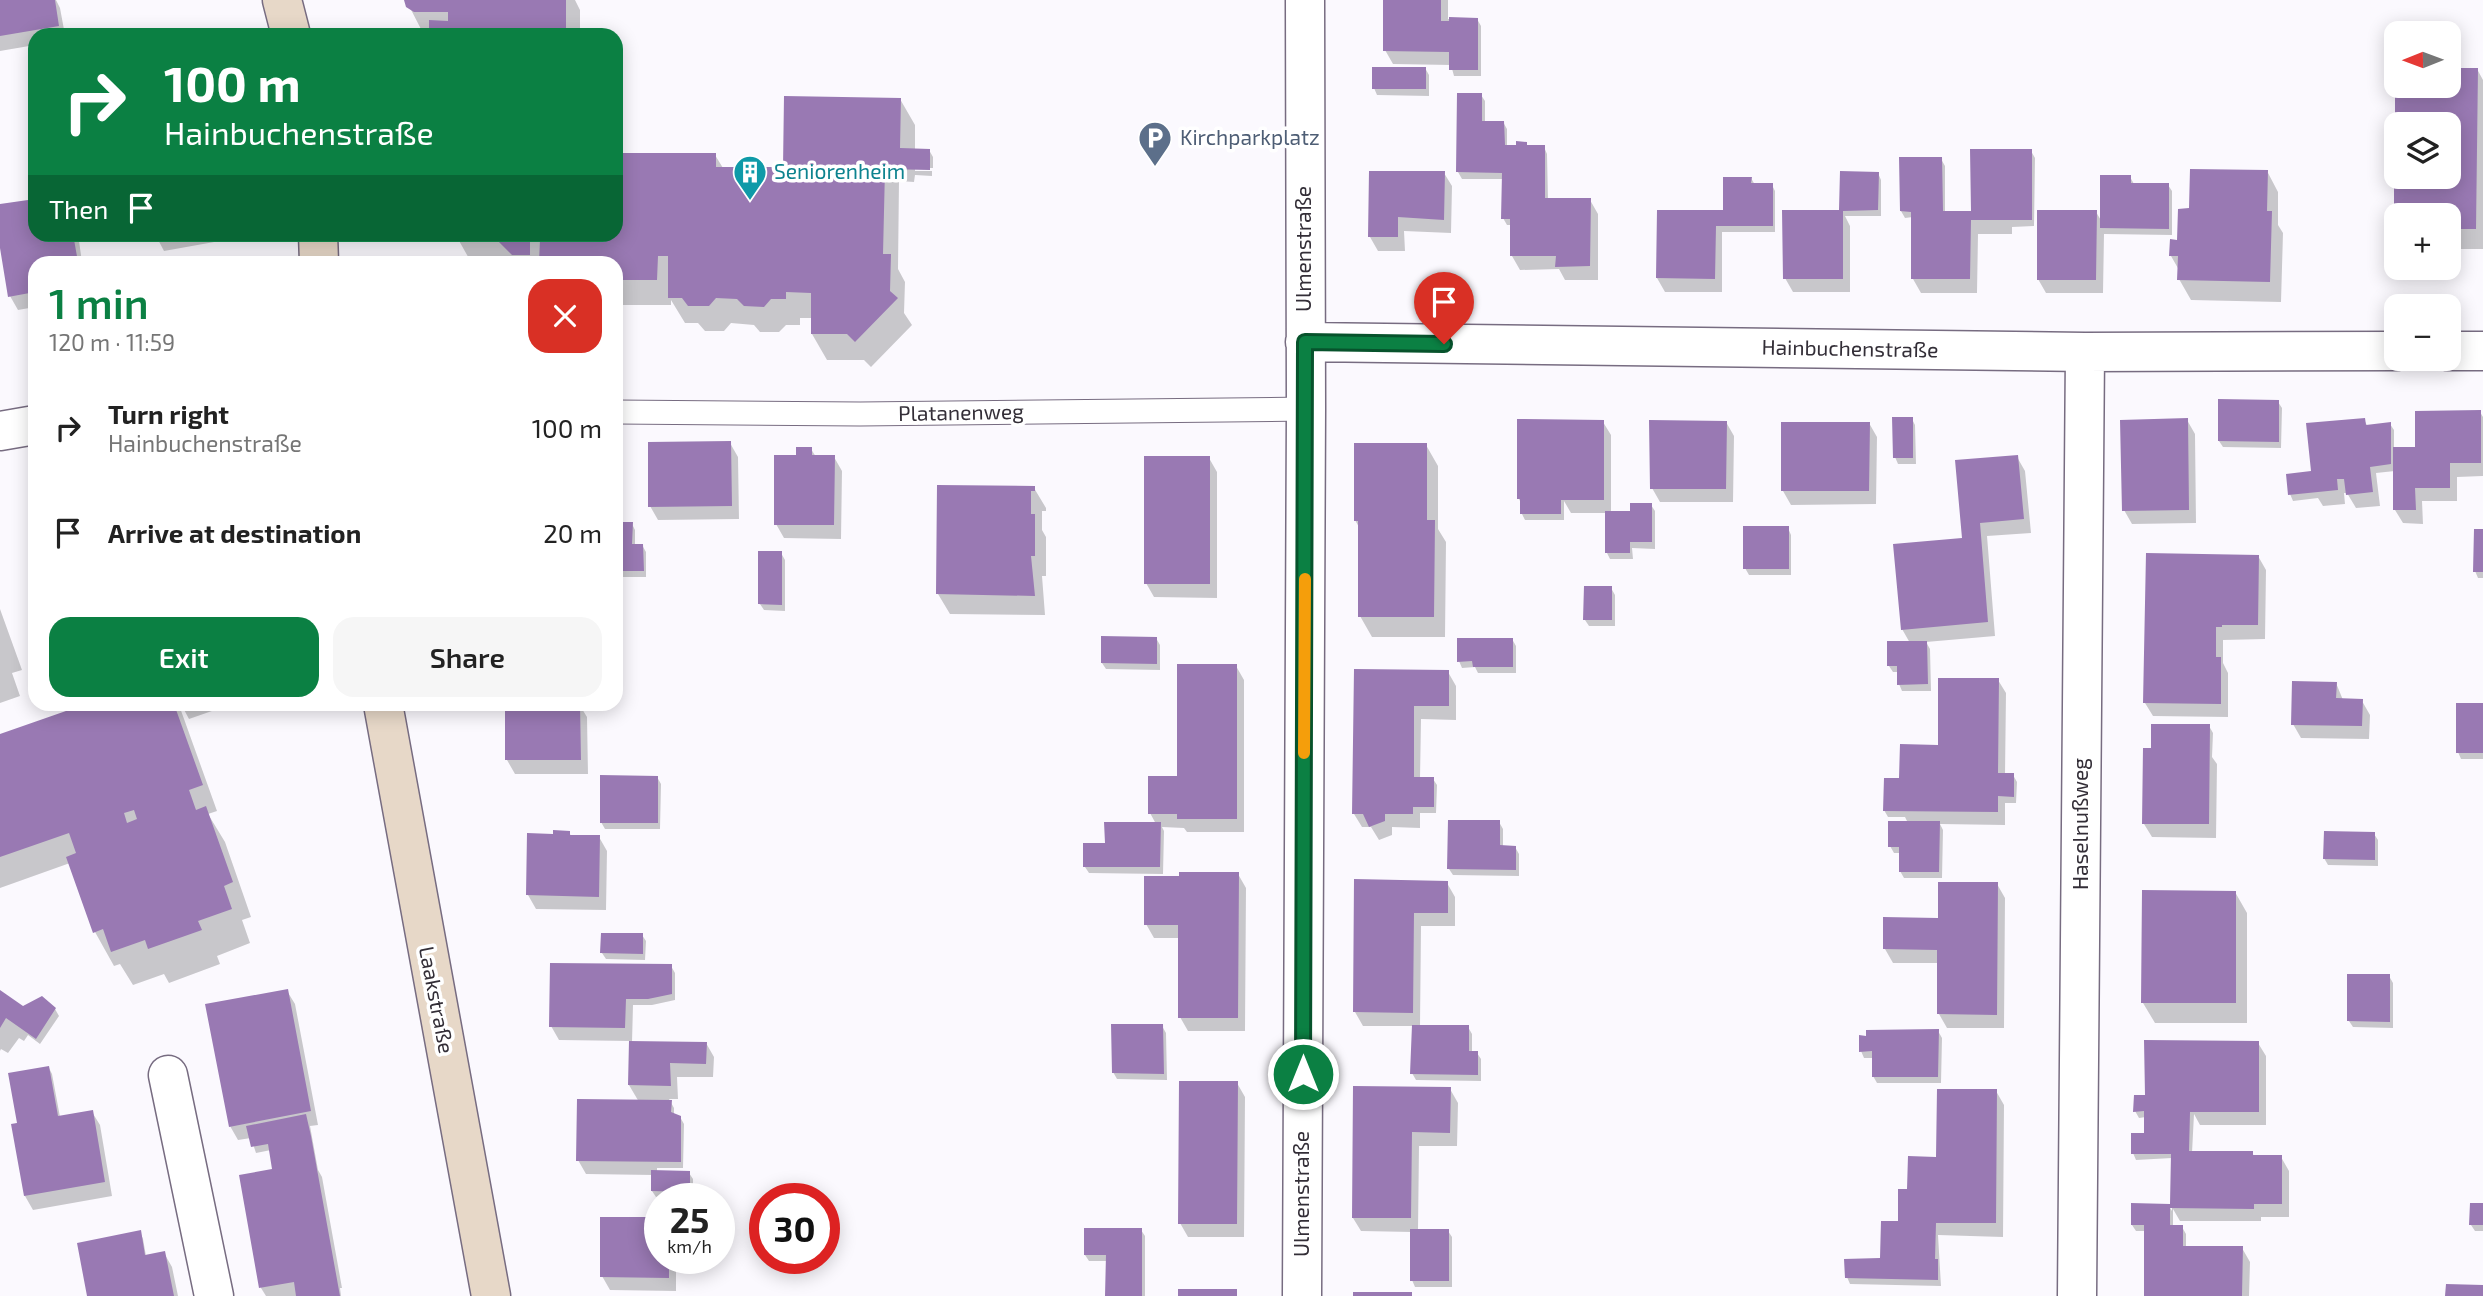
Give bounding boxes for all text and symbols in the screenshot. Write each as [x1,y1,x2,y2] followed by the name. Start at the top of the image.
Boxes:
[2384,21,2460,98] north arrow
[2384,21,2461,371] map controls
[164,53,301,112] text: 100 m
[49,56,140,147] icon: right
[2384,112,2461,189] button: layers
[164,113,434,151] text: Hainbuchenstraße
[1136,119,1174,168] parking icon: Kirchparkplatz
[1180,124,1320,149] place label: Kirchparkplatz
[731,153,769,202] building icon: Seniorenheim
[774,158,905,183] place label: Seniorenheim
[1290,186,1315,312] street label: Ulmenstraße
[122,189,160,227] icon: arrive
[49,193,108,224] text: Then
[2384,203,2461,280] button: +
[1414,272,1474,344] pin
[49,277,149,327] text: 1 min
[528,279,602,353] button: close
[1425,283,1463,321] icon: arrive
[2384,294,2461,371] button: −
[49,328,175,356] text: 120 m · 11:59
[1761,333,1939,362] street label: Hainbuchenstraße
[108,398,229,429] text: Turn right
[898,398,1024,425] street label: Platanenweg
[49,409,87,447] icon: right
[532,412,602,443] text: 100 m
[108,429,302,457] text: Hainbuchenstraße
[49,514,87,552] icon: arrive
[108,517,361,548] text: Arrive at destination
[543,517,602,548] text: 20 m
[49,617,319,697] button: Exit
[333,617,602,697] button: Share
[2067,758,2092,890] street label: Haselnußweg
[415,944,460,1055] street label: Laakstraße
[1266,1037,1340,1111] position arrow
[1288,1131,1313,1257] street label: Ulmenstraße
[749,1183,840,1274] speed limit sign: 30
[670,1198,709,1240] text: 25
[667,1235,712,1257] text: km/h

